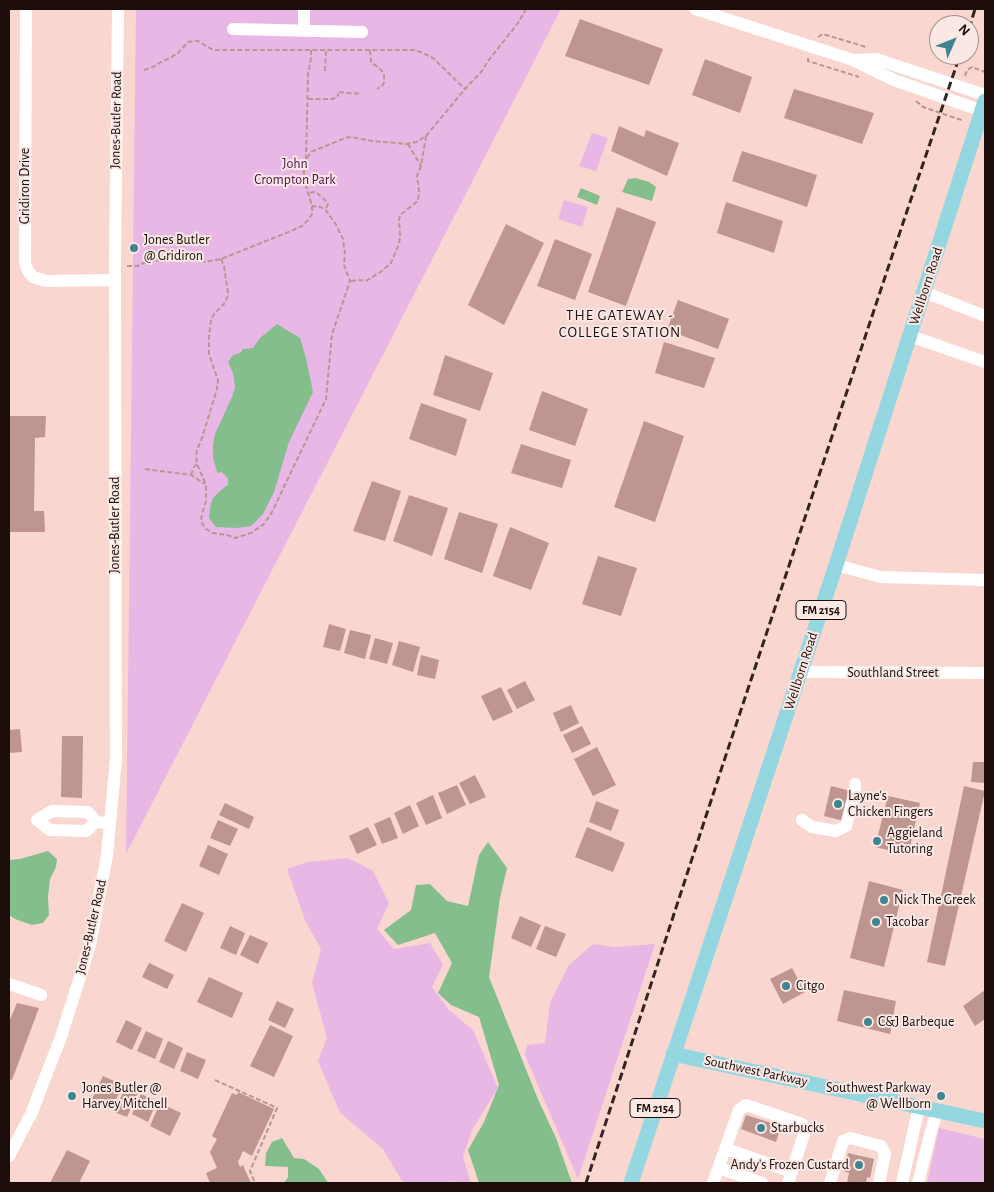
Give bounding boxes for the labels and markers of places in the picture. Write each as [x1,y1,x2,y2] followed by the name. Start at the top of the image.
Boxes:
[144,232,210,264] place label: Jones Butler @ Gridiron
[128,242,140,254] marker: Jones Butler @ Gridiron
[848,788,933,820] place label: Layne's Chicken Fingers
[832,798,844,810] marker: Layne's Chicken Fingers
[887,825,943,858] place label: Aggieland Tutoring
[871,835,883,847] marker: Aggieland Tutoring
[894,892,976,908] place label: Nick The Greek
[878,894,890,906] marker: Nick The Greek
[886,914,929,930] place label: Tacobar
[870,916,882,928] marker: Tacobar
[796,978,825,994] place label: Citgo
[780,980,792,992] marker: Citgo
[878,1014,954,1030] place label: C&J Barbeque
[862,1016,874,1028] marker: C&J Barbeque
[82,1080,168,1112] place label: Jones Butler @ Harvey Mitchell
[826,1080,931,1112] place label: Southwest Parkway @ Wellborn
[66,1090,78,1102] marker: Jones Butler @ Harvey Mitchell
[935,1090,947,1102] marker: Southwest Parkway @ Wellborn
[771,1120,824,1136] place label: Starbucks
[755,1122,767,1134] marker: Starbucks
[731,1157,849,1173] place label: Andy's Frozen Custard
[853,1159,865,1171] marker: Andy's Frozen Custard

